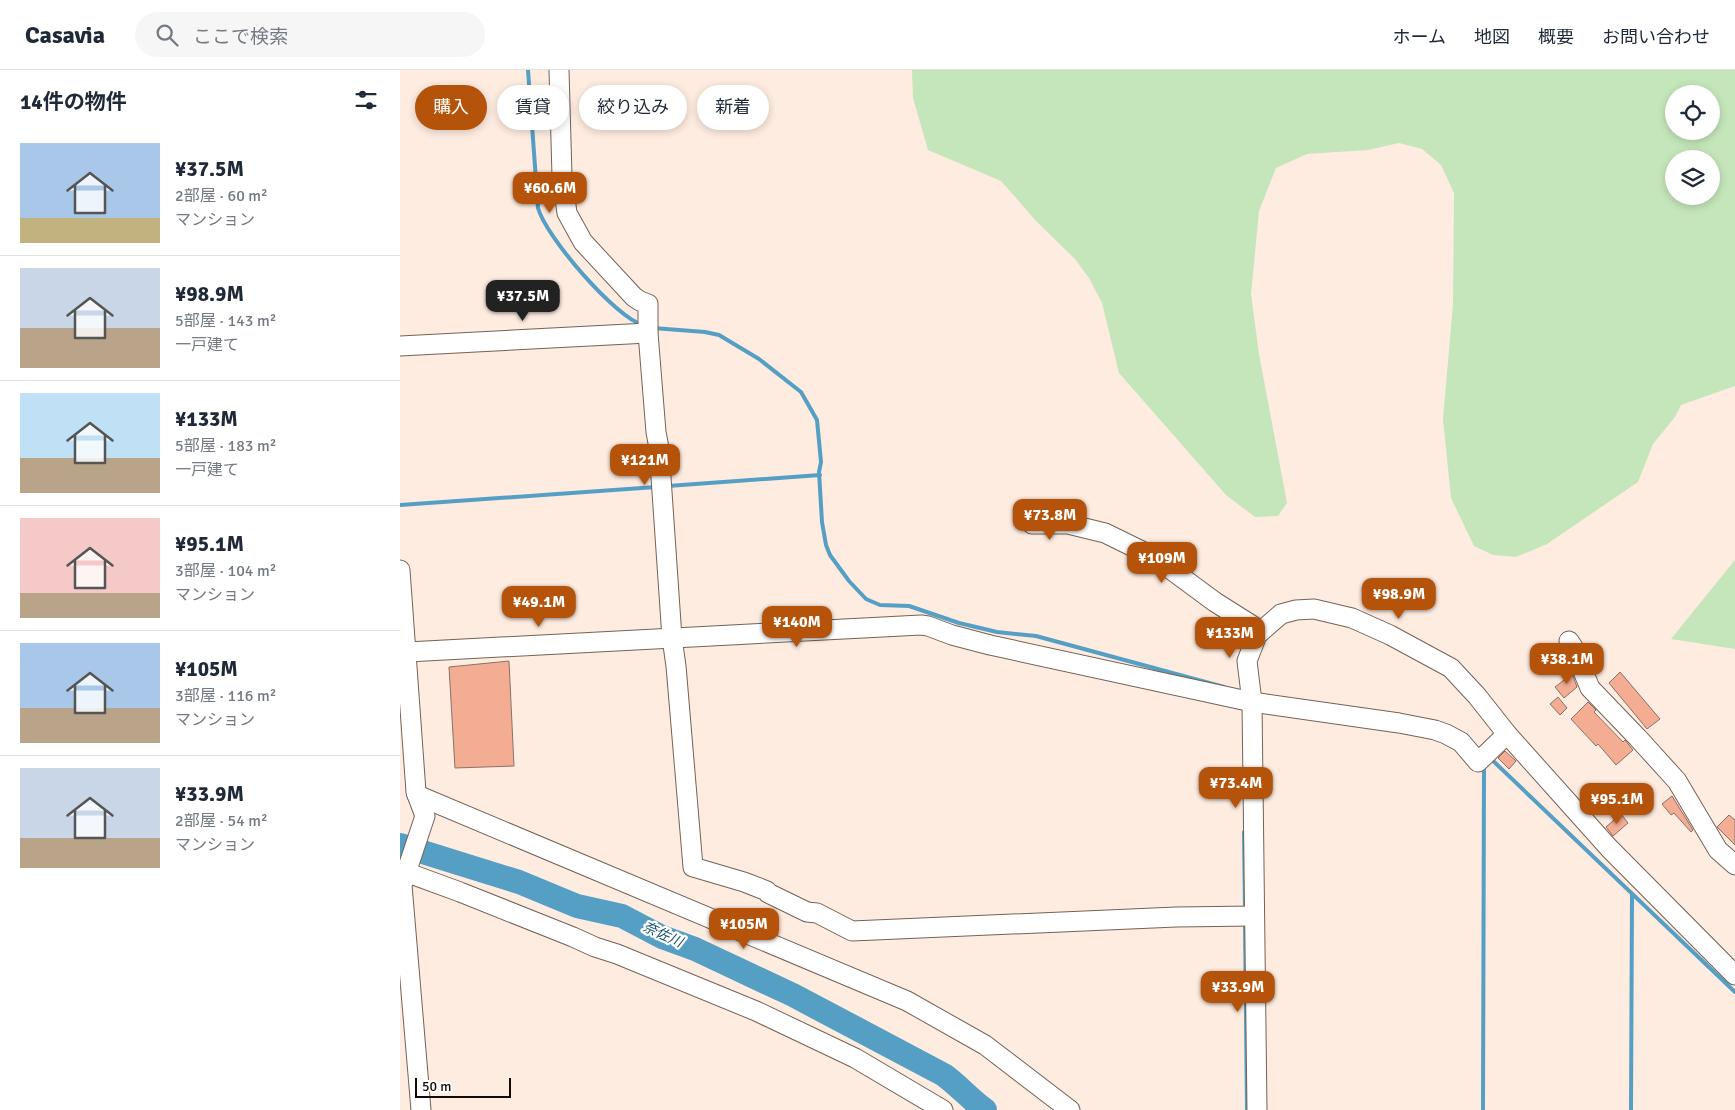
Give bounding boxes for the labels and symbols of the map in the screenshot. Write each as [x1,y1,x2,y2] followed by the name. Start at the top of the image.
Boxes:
[509,172,591,214] pin: ¥60.6M
[482,280,564,322] pin: ¥37.5M
[610,444,680,486] pin: ¥121M
[1009,498,1091,541] pin: ¥73.8M
[1127,542,1197,584] pin: ¥109M
[1358,578,1440,620] pin: ¥98.9M
[498,586,580,628] pin: ¥49.1M
[762,606,832,648] pin: ¥140M
[1195,616,1265,659] pin: ¥133M
[1526,642,1608,685] pin: ¥38.1M
[1195,766,1277,809] pin: ¥73.4M
[1576,782,1658,825] pin: ¥95.1M
[709,908,779,950] pin: ¥105M
[640,918,687,952] water label: 奈佐川
[1197,970,1279,1013] pin: ¥33.9M
[415,1075,511,1098] scale bar

